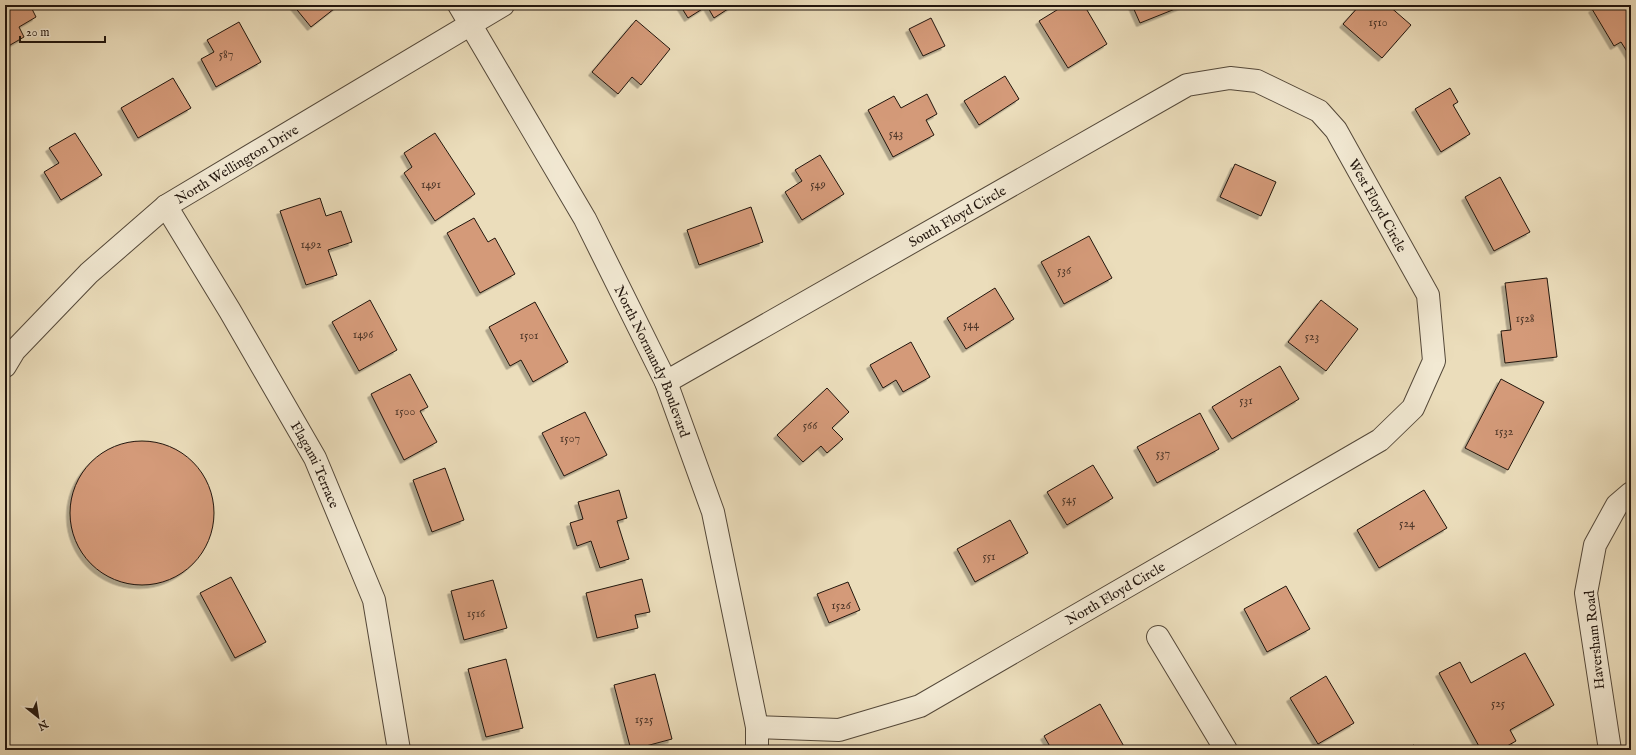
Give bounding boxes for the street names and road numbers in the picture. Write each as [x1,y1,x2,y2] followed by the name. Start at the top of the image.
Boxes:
[172,121,303,209] street label: North Wellington Drive
[1344,156,1411,256] street label: West Floyd Circle
[905,182,1010,252] street label: South Floyd Circle
[610,283,693,441] street label: North Normandy Boulevard
[286,419,343,512] street label: Flagami Terrace
[1063,558,1169,630] street label: North Floyd Circle
[1581,589,1609,690] street label: Haversham Road

